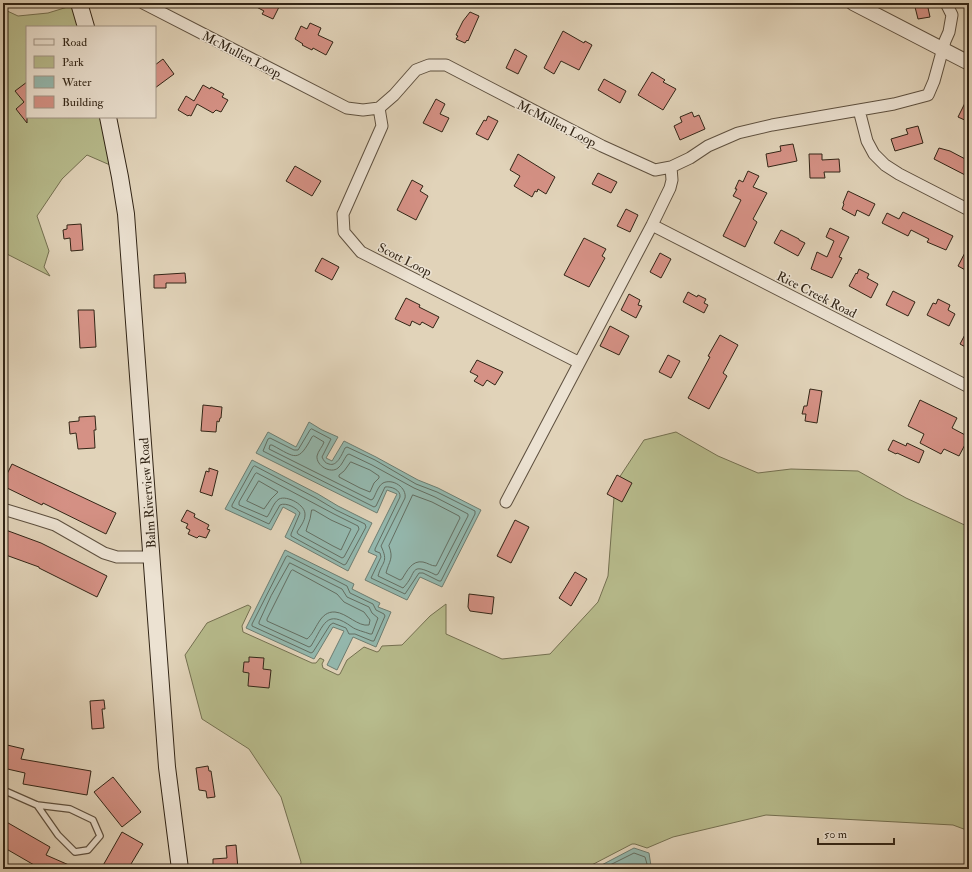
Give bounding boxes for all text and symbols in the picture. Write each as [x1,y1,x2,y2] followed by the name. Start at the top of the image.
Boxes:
[26,26,156,118] legend
[199,28,284,83] street label: McMullen Loop
[62,35,87,50] text: Road
[62,55,84,70] text: Park
[61,75,92,90] text: Water
[62,95,105,110] text: Building
[514,97,599,152] street label: McMullen Loop
[374,240,435,281] street label: Scott Loop
[774,268,860,322] street label: Rice Creek Road
[136,436,160,549] street label: Balm Riverview Road
[818,820,894,846] scale bar
[824,827,848,842] text: 50 m

